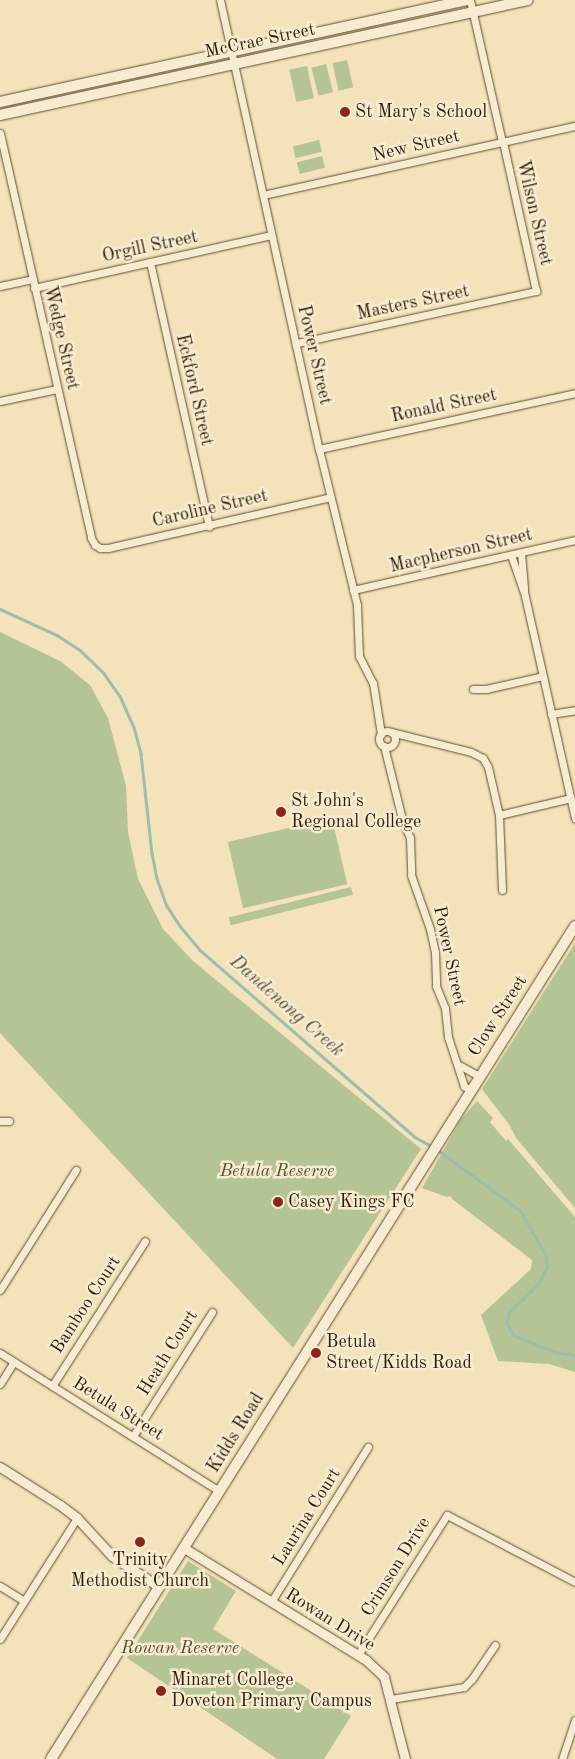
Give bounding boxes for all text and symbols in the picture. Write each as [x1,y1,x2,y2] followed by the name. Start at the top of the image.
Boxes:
[203,19,317,63] street label: McCrae Street
[355,101,487,123] place label: St Mary's School
[339,106,351,118] marker: St Mary's School
[370,125,462,167] street label: New Street
[511,158,557,268] street label: Wilson Street
[100,226,200,268] street label: Orgill Street
[355,281,471,325] street label: Masters Street
[39,284,83,392] street label: Wedge Street
[292,303,336,407] street label: Power Street
[171,332,217,448] street label: Eckford Street
[389,384,499,428] street label: Ronald Street
[150,485,270,533] street label: Caroline Street
[388,524,534,578] street label: Macpherson Street
[291,791,421,834] place label: St John's Regional College
[275,806,287,818] marker: St John's Regional College
[428,904,470,1008] street label: Power Street
[224,951,348,1063] water label: Dandenong Creek
[464,971,532,1061] street label: Clow Street
[220,1160,334,1182] park label: Betula Reserve
[288,1191,415,1213] place label: Casey Kings FC
[272,1196,284,1208] marker: Casey Kings FC
[46,1252,126,1358] street label: Bamboo Court
[133,1306,203,1400] street label: Heath Court
[326,1332,472,1375] place label: Betula Street/Kidds Road
[310,1347,322,1359] marker: Betula Street/Kidds Road
[69,1373,167,1445] street label: Betula Street
[203,1389,269,1477] street label: Kidds Road
[269,1464,345,1570] street label: Laurina Court
[357,1513,435,1621] street label: Crimson Drive
[134,1536,146,1548] marker: Trinity Methodist Church
[71,1550,209,1592] place label: Trinity Methodist Church
[281,1584,379,1656] street label: Rowan Drive
[121,1637,239,1659] park label: Rowan Reserve
[171,1670,372,1712] place label: Minaret College Doveton Primary Campus
[155,1685,167,1697] marker: Minaret College Doveton Primary Campus

